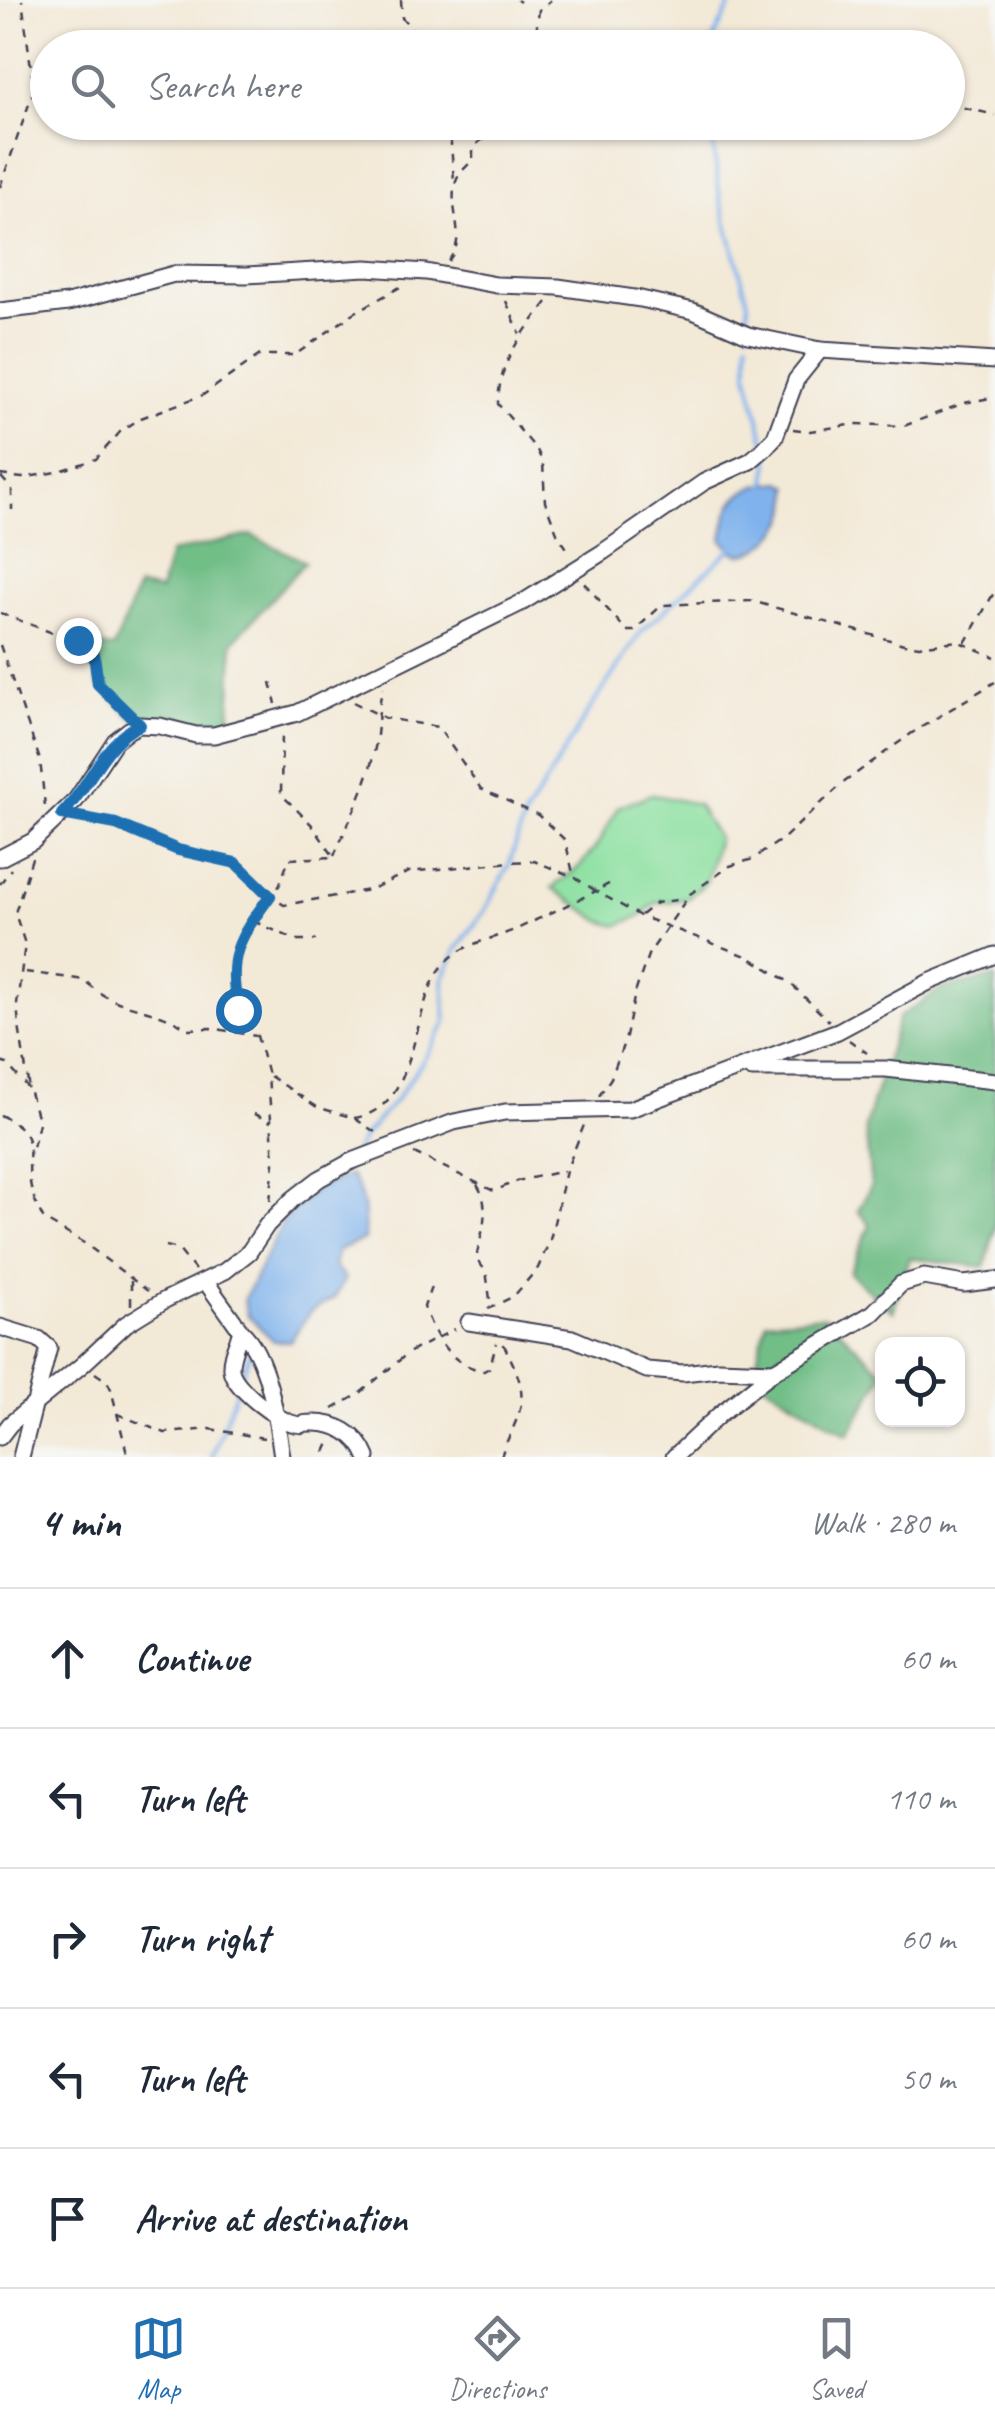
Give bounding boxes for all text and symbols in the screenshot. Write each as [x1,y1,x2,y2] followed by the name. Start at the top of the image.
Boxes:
[30,30,965,140] search box
[65,58,120,113] icon: search
[145,62,300,109] text: Search here
[56,618,102,664] route end
[216,988,262,1034] route start
[875,1337,965,1427] map controls
[875,1337,965,1427] button: locate
[40,1496,120,1549] text: 4 min
[811,1502,955,1543] text: Walk · 280 m
[40,1631,95,1686] icon: ahead
[135,1635,249,1682] text: Continue
[901,1638,955,1679] text: 60 m
[40,1771,95,1826] icon: left
[135,1775,245,1822] text: Turn left
[886,1778,955,1819] text: 110 m
[40,1911,95,1966] icon: right
[135,1915,269,1962] text: Turn right
[901,1918,955,1959] text: 60 m
[40,2051,95,2106] icon: left
[135,2055,245,2102] text: Turn left
[901,2058,955,2099] text: 50 m
[40,2191,95,2246] icon: arrive
[135,2195,407,2242] text: Arrive at destination
[131,2311,186,2406] tab: Map
[449,2311,546,2406] tab: Directions
[809,2311,864,2406] tab: Saved

